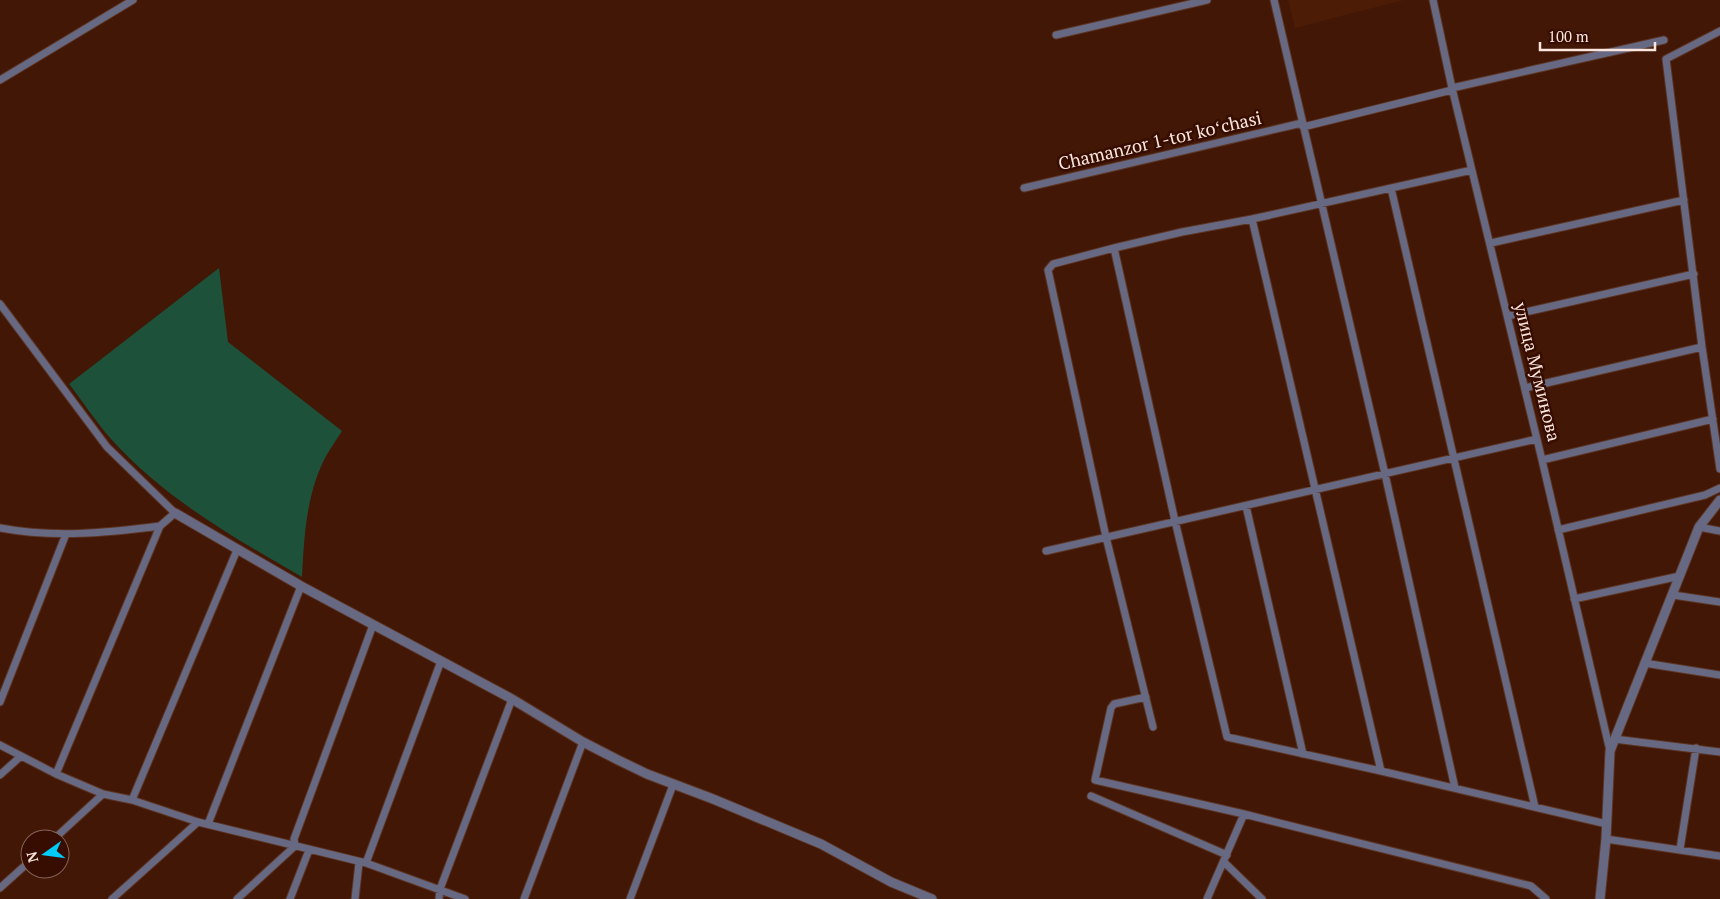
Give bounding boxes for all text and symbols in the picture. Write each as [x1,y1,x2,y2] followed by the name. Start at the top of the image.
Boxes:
[1540,20,1655,52] scale bar
[1548,26,1589,46] text: 100 m
[1056,105,1264,175] street label: Chamanzor 1-tor koʻchasi
[1509,299,1567,444] street label: улица Муминова
[20,829,70,879] north arrow
[21,849,42,865] text: N

